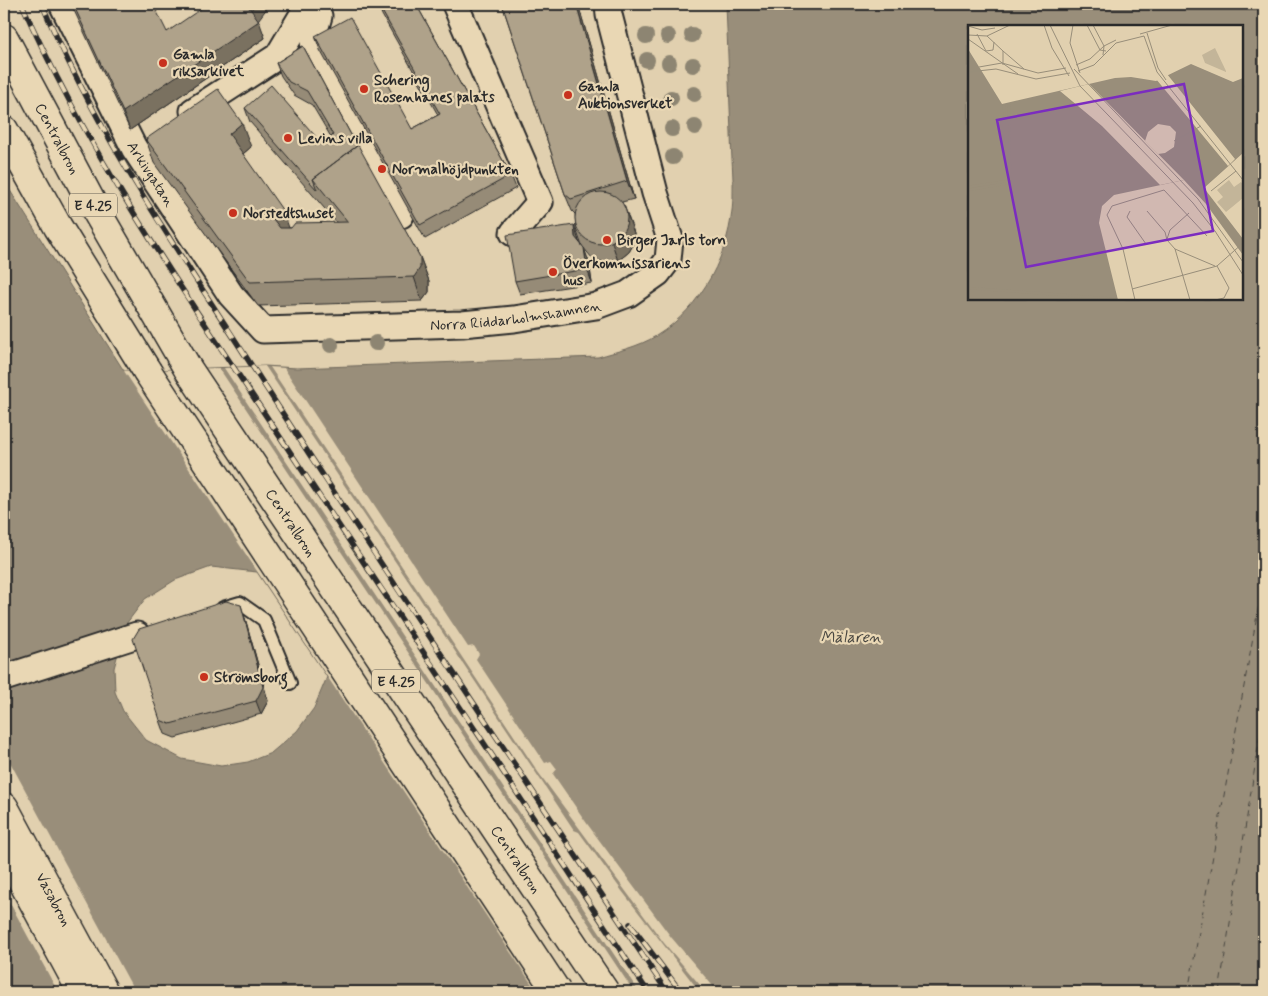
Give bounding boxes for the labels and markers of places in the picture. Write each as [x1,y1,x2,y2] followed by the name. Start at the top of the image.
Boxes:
[173,45,245,82] place label: Gamla riksarkivet
[157,57,169,69] marker: Gamla riksarkivet
[374,71,495,108] place label: Schering Rosenhanes palats
[578,77,672,114] place label: Gamla Auktionsverket
[358,83,370,95] marker: Schering Rosenhanes palats
[562,89,574,101] marker: Gamla Auktionsverket
[298,129,373,149] place label: Levins villa
[282,132,294,144] marker: Levins villa
[392,160,519,180] place label: Normalhöjdpunkten
[376,163,388,175] marker: Normalhöjdpunkten
[243,204,334,224] place label: Norstedtshuset
[227,207,239,219] marker: Norstedtshuset
[617,231,726,253] place label: Birger Jarls torn
[601,234,613,246] marker: Birger Jarls torn
[563,254,691,291] place label: Överkommissariens hus
[547,266,559,278] marker: Överkommissariens hus
[214,668,288,690] place label: Strömsborg
[198,671,210,683] marker: Strömsborg

